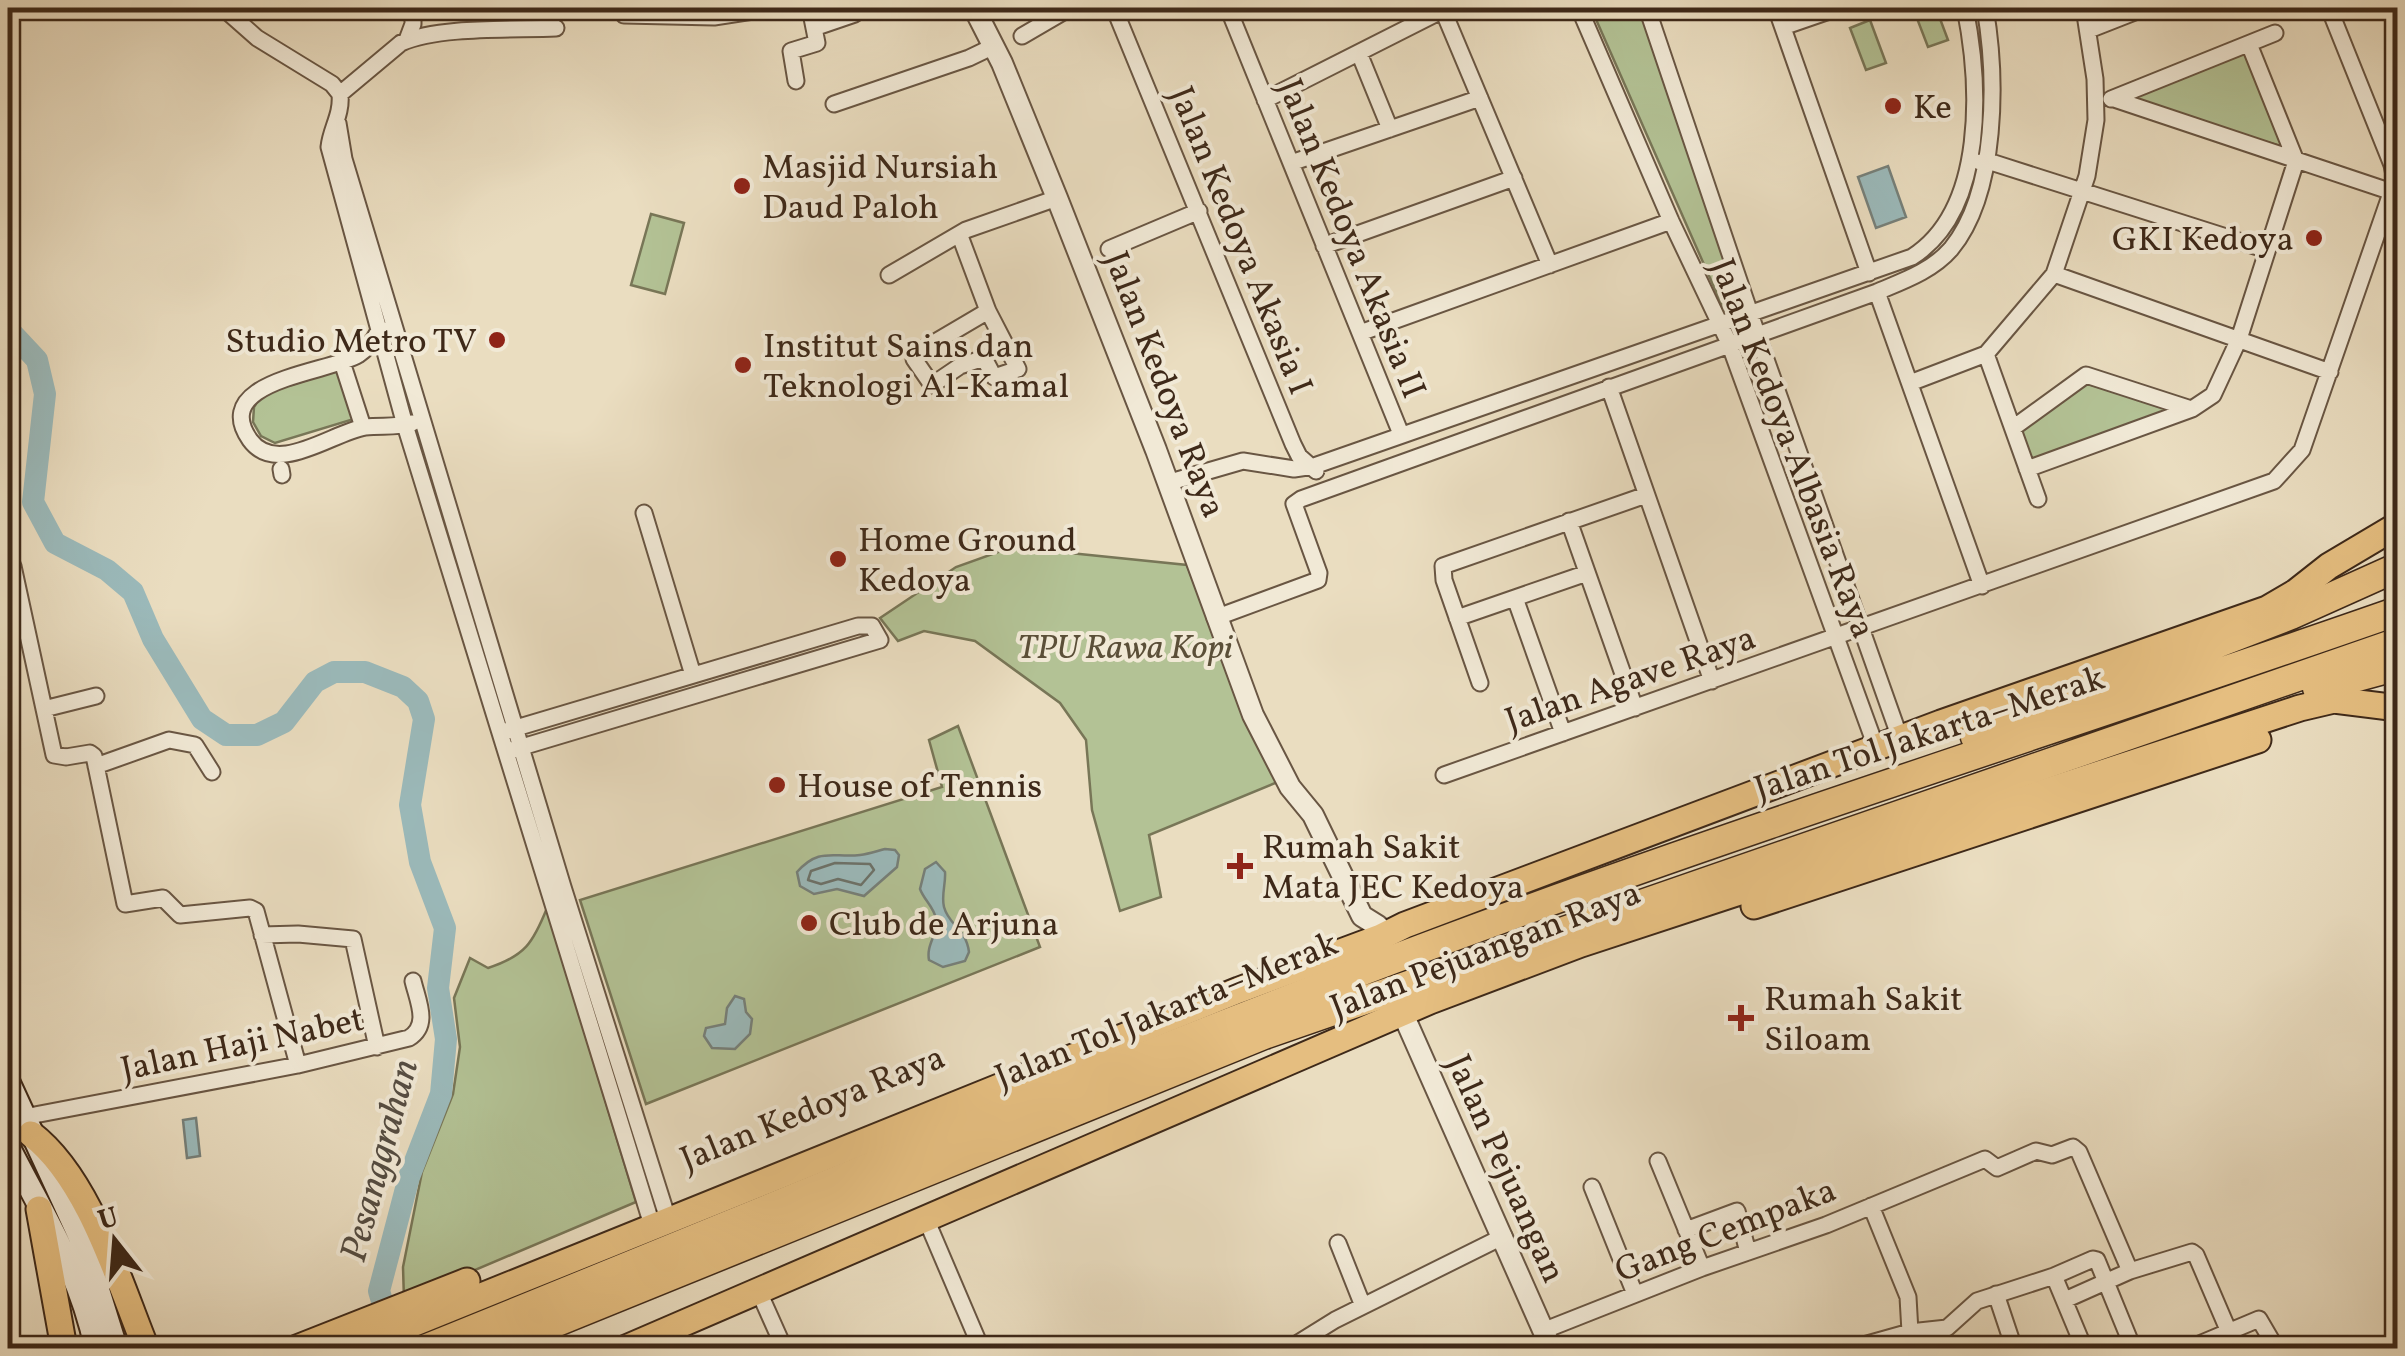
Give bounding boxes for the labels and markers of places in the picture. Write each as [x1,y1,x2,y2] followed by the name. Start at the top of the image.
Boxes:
[1913,85,1952,133] place label: Ke
[1882,95,1904,117] marker: Ke
[762,145,998,233] place label: Masjid Nursiah Daud Paloh
[731,175,753,197] marker: Masjid Nursiah Daud Paloh
[2112,217,2294,265] place label: GKI Kedoya
[2303,227,2325,249] marker: GKI Kedoya
[225,319,477,367] place label: Studio Metro TV
[763,324,1069,412] place label: Institut Sains dan Teknologi Al-Kamal
[486,329,508,351] marker: Studio Metro TV
[732,354,754,376] marker: Institut Sains dan Teknologi Al-Kamal
[858,518,1077,606] place label: Home Ground Kedoya
[827,548,849,570] marker: Home Ground Kedoya
[797,764,1042,812] place label: House of Tennis
[766,774,788,796] marker: House of Tennis
[1262,825,1524,913] place label: Rumah Sakit Mata JEC Kedoya
[1227,853,1253,879] marker: Rumah Sakit Mata JEC Kedoya
[829,902,1059,950] place label: Club de Arjuna
[798,912,820,934] marker: Club de Arjuna
[1764,977,1963,1065] place label: Rumah Sakit Siloam
[1728,1005,1754,1031] marker: Rumah Sakit Siloam

